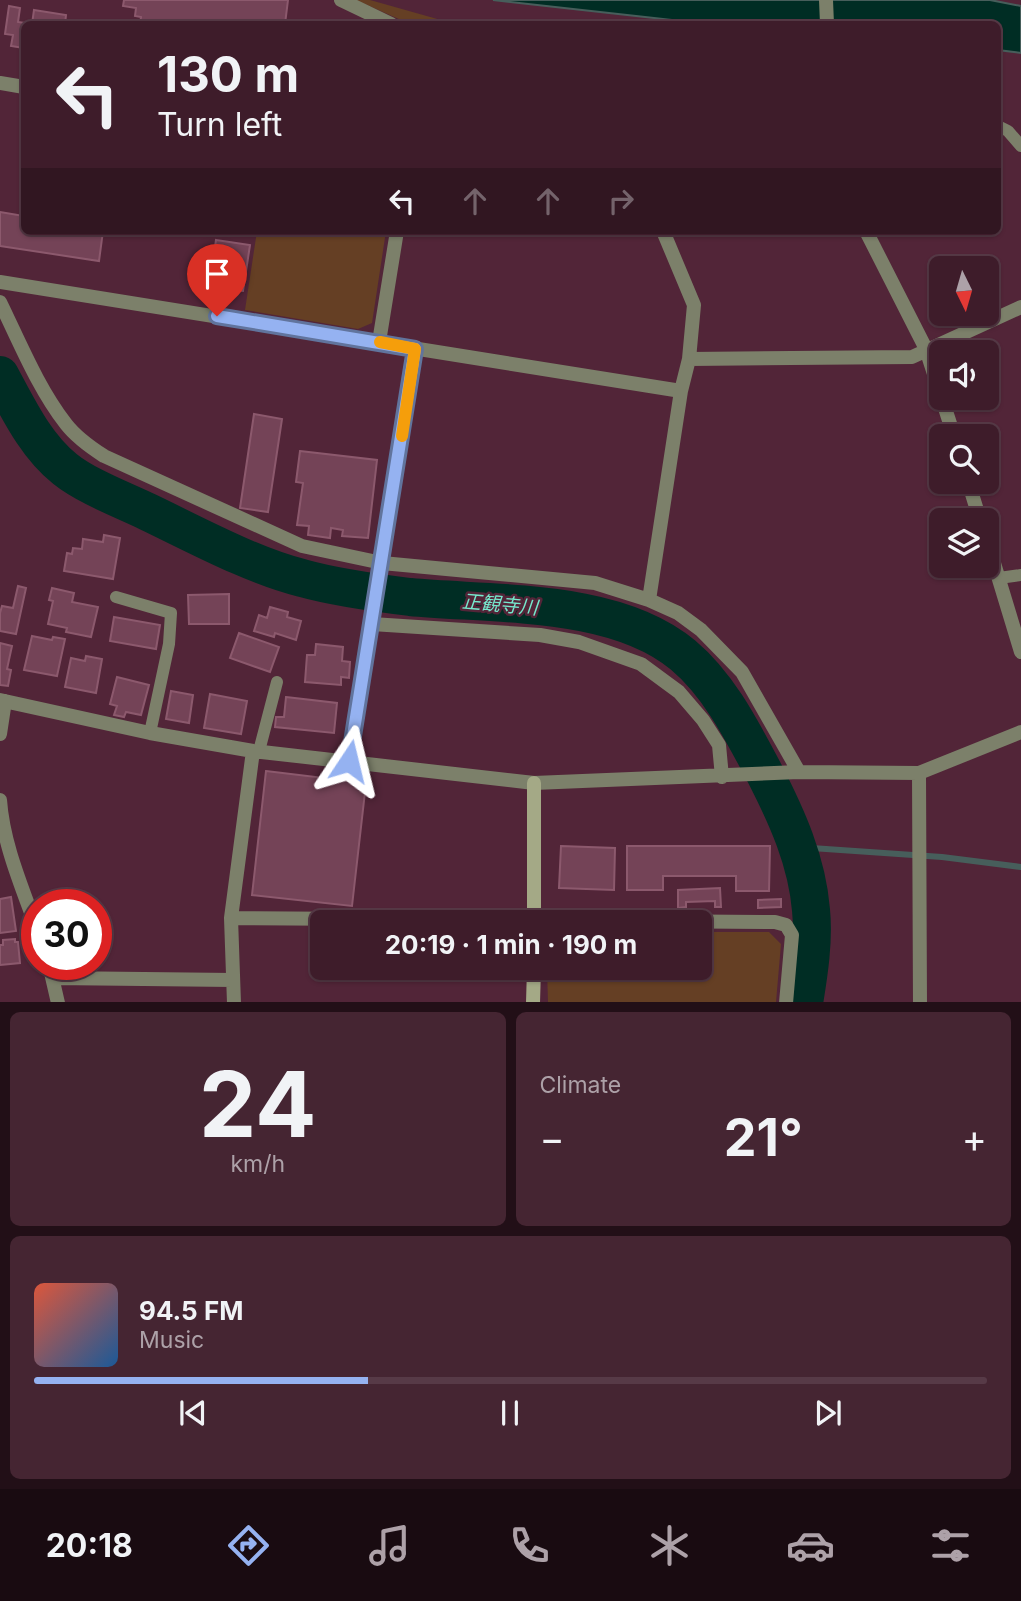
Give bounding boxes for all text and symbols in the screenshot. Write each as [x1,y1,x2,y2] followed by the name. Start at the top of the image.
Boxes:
[157,45,299,104] text: 130 m
[42,49,133,140] icon: left
[157,105,282,144] text: Turn left
[383,182,421,220] icon: left
[456,182,494,220] icon: ahead
[529,182,567,220] icon: ahead
[602,182,640,220] icon: right
[187,244,247,316] pin
[198,255,236,293] icon: arrive
[929,256,999,326] north arrow
[929,256,999,578] map controls
[929,340,999,410] button: sound
[929,424,999,494] button: search
[929,508,999,578] button: layers
[461,590,541,619] water label: 正観寺川
[312,724,386,798] position arrow
[21,889,112,980] speed limit sign: 30
[385,929,637,960] text: 20:19 · 1 min · 190 m
[199,1049,316,1159] text: 24
[540,1071,621,1099] text: Climate
[724,1106,803,1169] text: 21°
[540,1115,565,1161] text: −
[962,1115,987,1161] text: +
[230,1150,285,1178] text: km/h
[139,1295,243,1326] text: 94.5 FM
[139,1326,204,1354] text: Music
[174,1394,212,1432] icon: previous
[491,1394,529,1432] icon: pause
[809,1394,847,1432] icon: next
[224,1521,273,1570] icon: directions
[365,1521,414,1570] icon: music
[505,1521,554,1570] icon: phone
[645,1521,694,1570] icon: climate
[786,1521,835,1570] icon: car
[926,1521,975,1570] icon: filters
[46,1526,133,1565] text: 20:18

